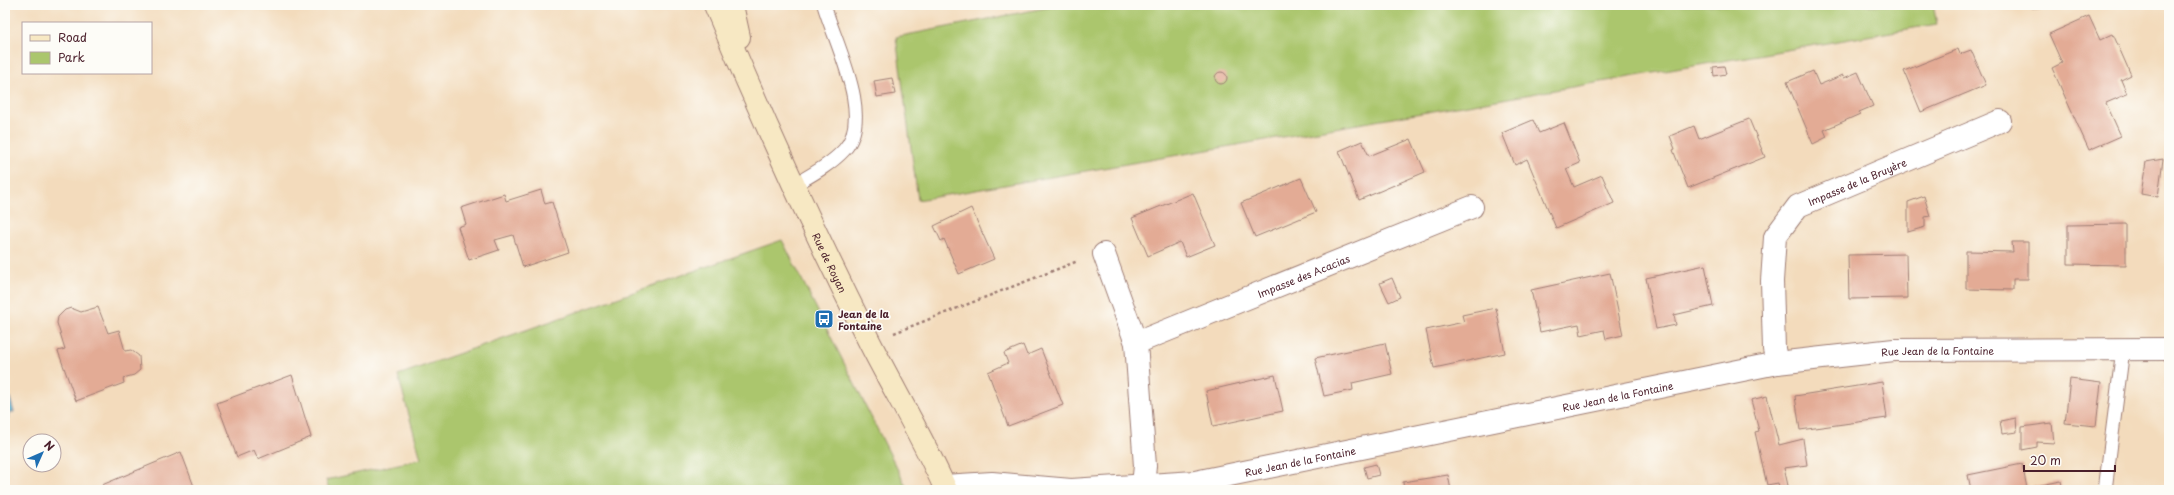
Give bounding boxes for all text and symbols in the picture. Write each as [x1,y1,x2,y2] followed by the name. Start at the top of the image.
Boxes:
[22,22,152,74] legend
[58,28,87,46] text: Road
[58,48,85,66] text: Park
[1805,154,1909,209] street label: Impasse de la Bruyère
[809,230,851,295] street label: Rue de Royan
[1255,250,1352,301] street label: Impasse des Acacias
[838,306,890,333] place label: Jean de la Fontaine
[813,308,835,330] bus stop icon: Jean de la Fontaine
[1880,342,1995,359] street label: Rue Jean de la Fontaine
[1561,377,1675,414] street label: Rue Jean de la Fontaine
[22,433,62,473] north arrow
[40,436,59,455] text: N
[1243,442,1357,479] street label: Rue Jean de la Fontaine
[2024,447,2115,473] scale bar
[2030,451,2061,469] text: 20 m

